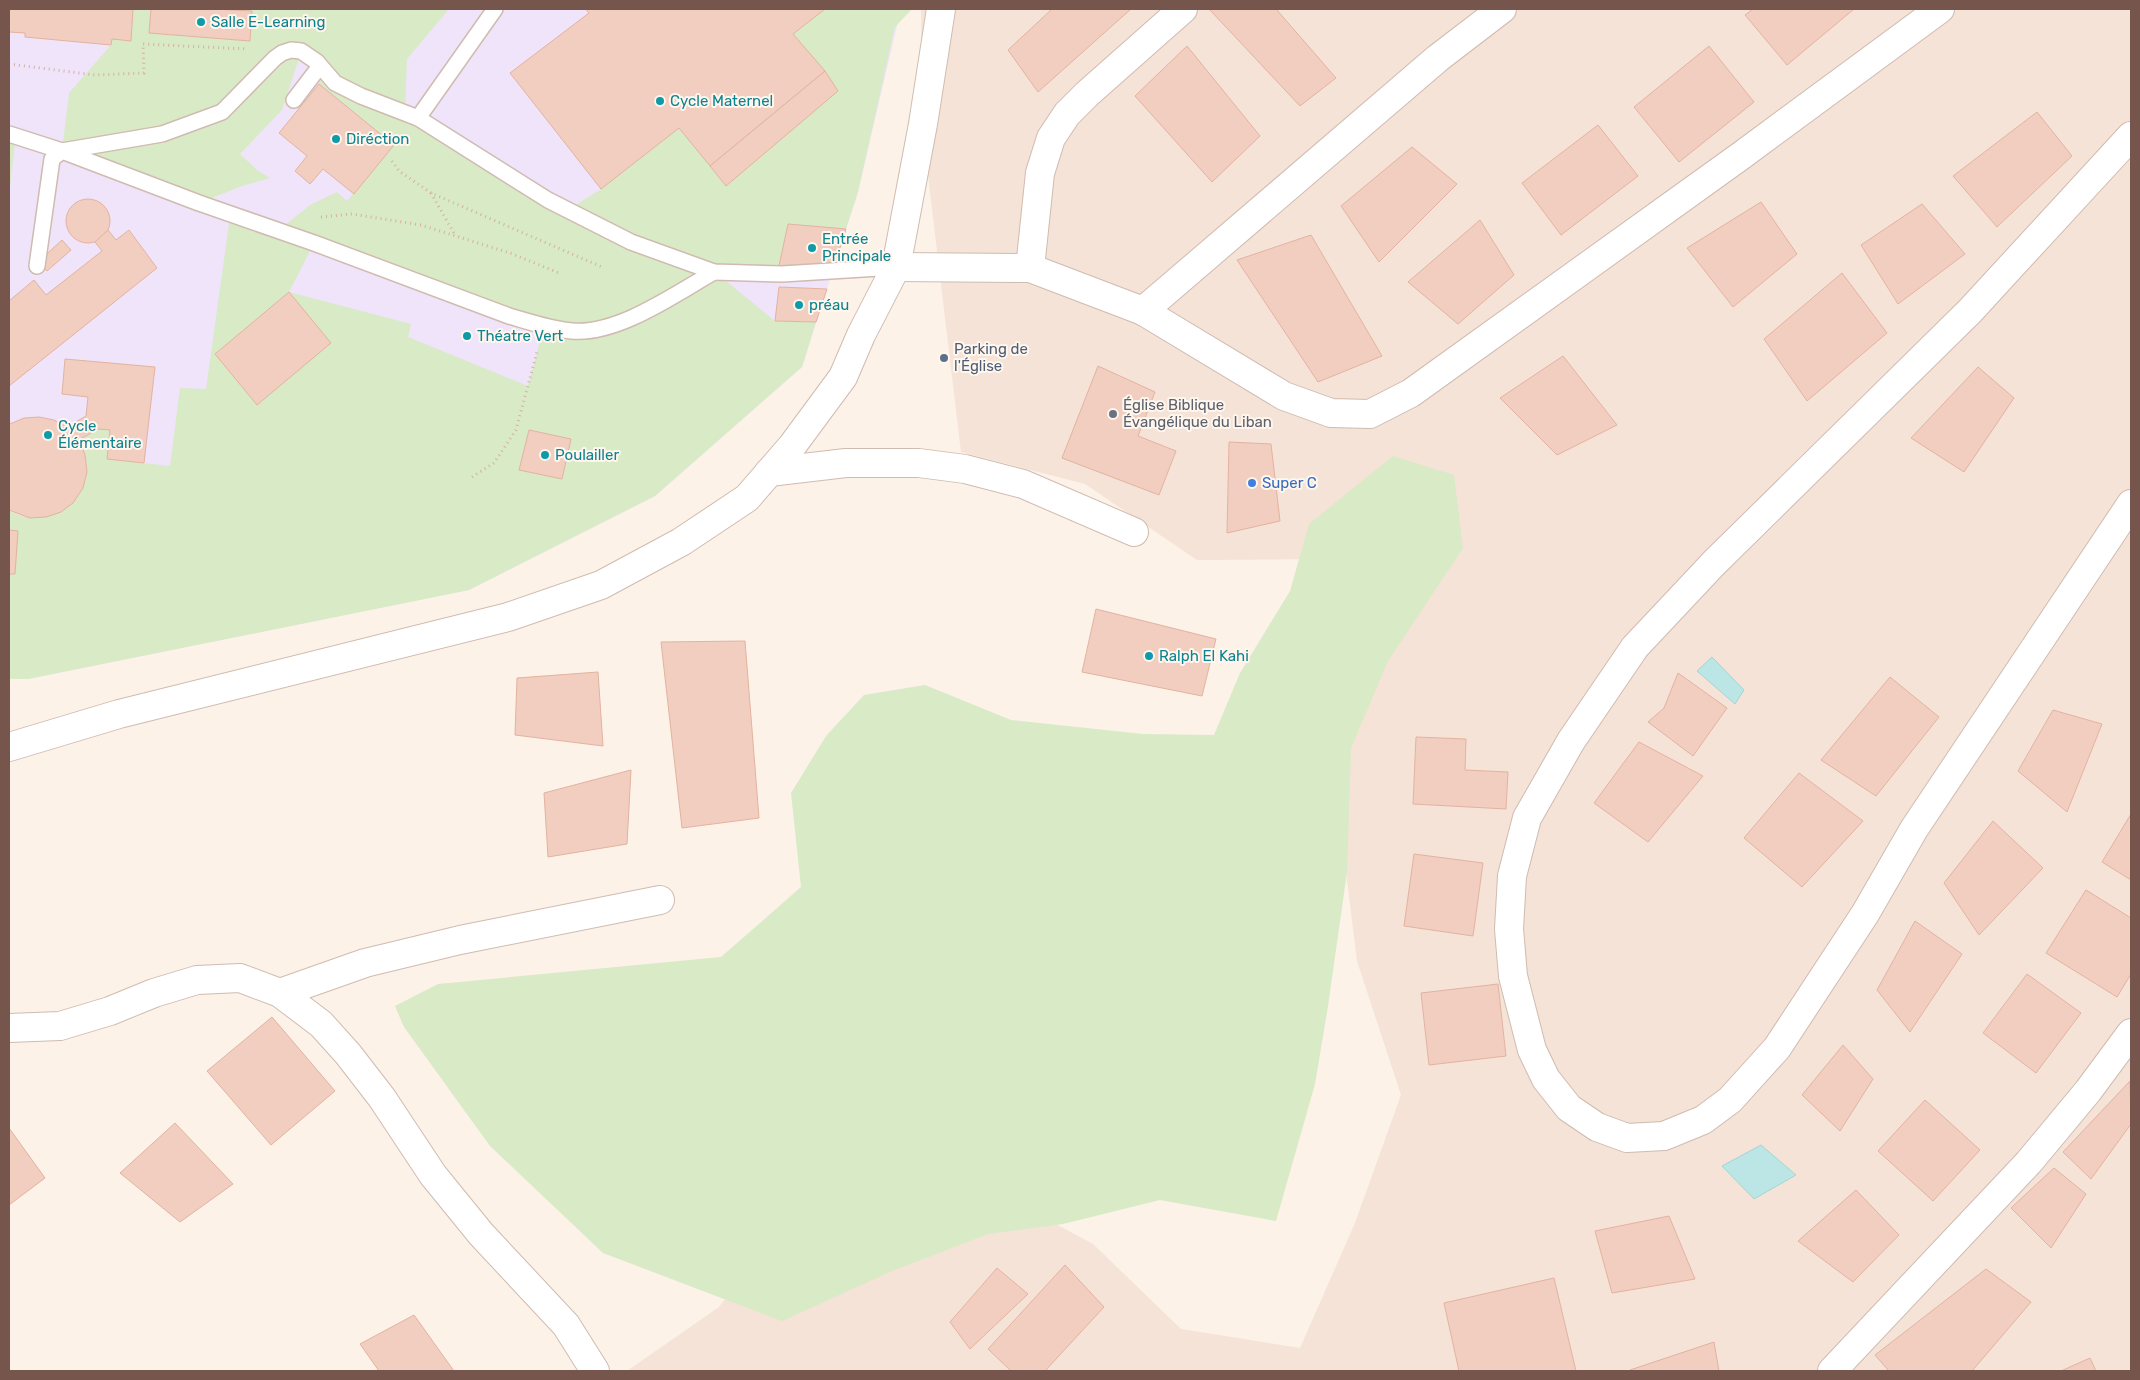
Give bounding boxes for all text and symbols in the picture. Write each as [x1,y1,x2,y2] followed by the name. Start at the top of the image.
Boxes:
[211,13,325,31] place label: Salle E-Learning
[195,16,207,28] marker: Salle E-Learning
[670,92,773,110] place label: Cycle Maternel
[654,95,666,107] marker: Cycle Maternel
[346,130,409,148] place label: Diréction
[330,133,342,145] marker: Diréction
[822,230,891,265] place label: Entrée Principale
[806,242,818,254] marker: Entrée Principale
[809,296,849,314] place label: préau
[793,299,805,311] marker: préau
[477,327,563,345] place label: Théatre Vert
[461,330,473,342] marker: Théatre Vert
[954,340,1028,375] place label: Parking de l'Église
[938,352,950,364] marker: Parking de l'Église
[1123,396,1272,431] place label: Église Biblique Évangélique du Liban
[1107,408,1119,420] marker: Église Biblique Évangélique du Liban
[58,417,142,452] place label: Cycle Élémentaire
[42,429,54,441] marker: Cycle Élémentaire
[555,446,619,464] place label: Poulailler
[539,449,551,461] marker: Poulailler
[1262,474,1317,492] place label: Super C
[1246,477,1258,489] marker: Super C
[1159,647,1249,665] place label: Ralph El Kahi
[1143,650,1155,662] marker: Ralph El Kahi

